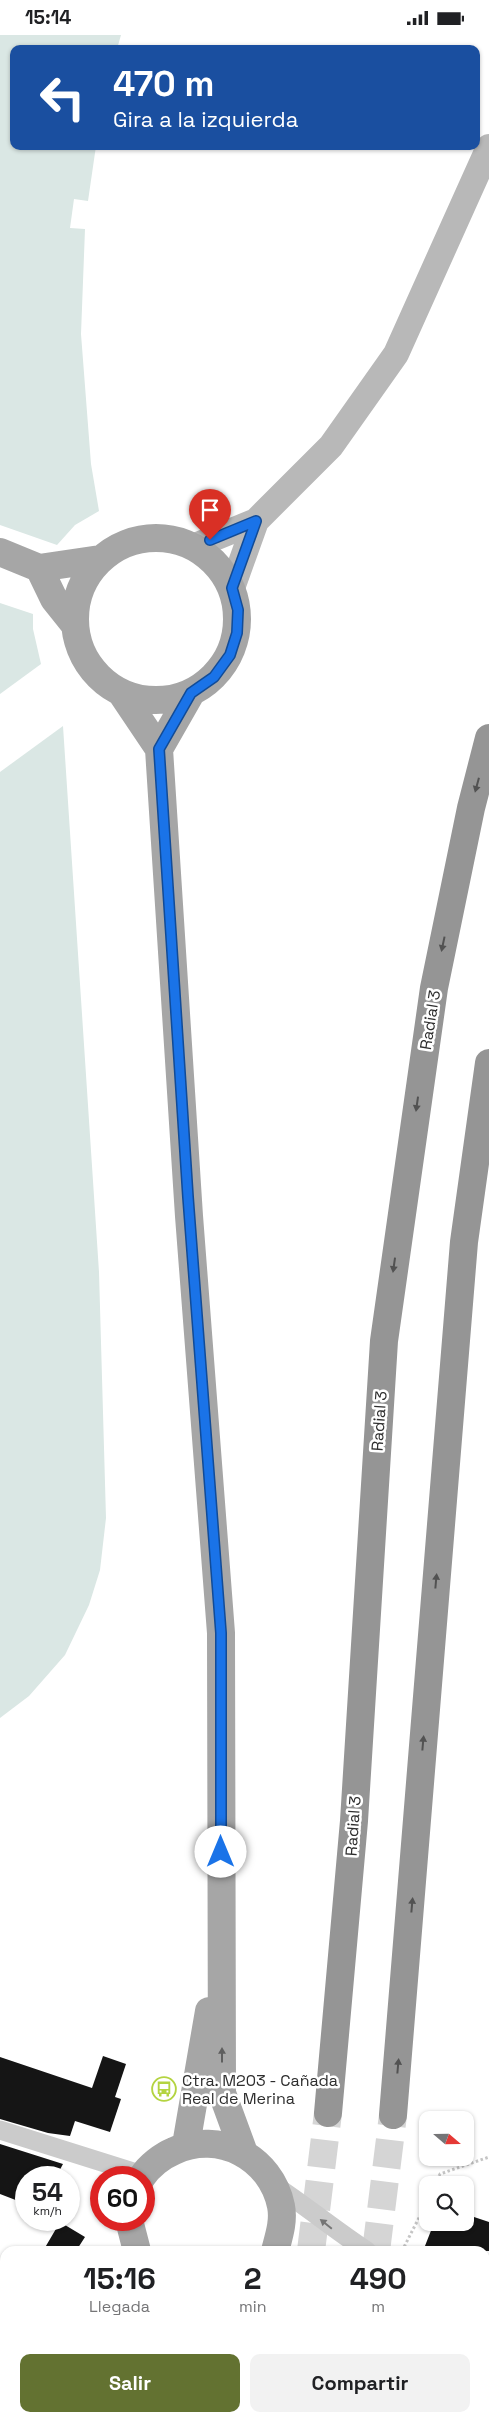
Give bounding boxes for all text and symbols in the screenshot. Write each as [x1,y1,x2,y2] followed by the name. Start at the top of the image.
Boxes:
[25,5,71,30] text: 15:14
[113,62,215,106] text: 470 m
[30,65,95,130] icon: left
[113,105,298,133] text: Gira a la izquierda
[189,489,231,540] pin
[196,496,224,524] icon: arrive
[473,777,481,793] one-way arrow
[439,936,447,951] one-way arrow
[415,989,445,1051] street label: Radial 3
[413,1097,421,1113] one-way arrow
[390,1258,398,1274] one-way arrow
[366,1390,392,1452] street label: Radial 3
[433,1572,441,1588] one-way arrow
[419,1734,427,1750] one-way arrow
[340,1795,366,1857] street label: Radial 3
[194,1825,246,1877] position arrow
[408,1896,416,1912] one-way arrow
[218,2047,226,2063] one-way arrow
[394,2058,402,2074] one-way arrow
[182,2070,338,2109] place label: Ctra. M203 - Cañada Real de Merina
[151,2076,177,2102] bus stop icon: Ctra. M203 - Cañada Real de Merina
[419,2111,474,2166] north arrow
[419,2111,474,2231] map controls
[90,2166,155,2231] speed limit sign: 60
[32,2176,63,2208] text: 54
[419,2176,474,2231] button: search
[33,2203,62,2219] text: km/h
[320,2218,333,2229] one-way arrow
[83,2259,156,2298] text: 15:16
[244,2259,262,2298] text: 2
[350,2259,407,2298] text: 490
[89,2296,150,2317] text: Llegada
[239,2296,267,2317] text: min
[371,2296,385,2317] text: m
[20,2354,240,2412] button: Salir
[250,2354,470,2412] button: Compartir

